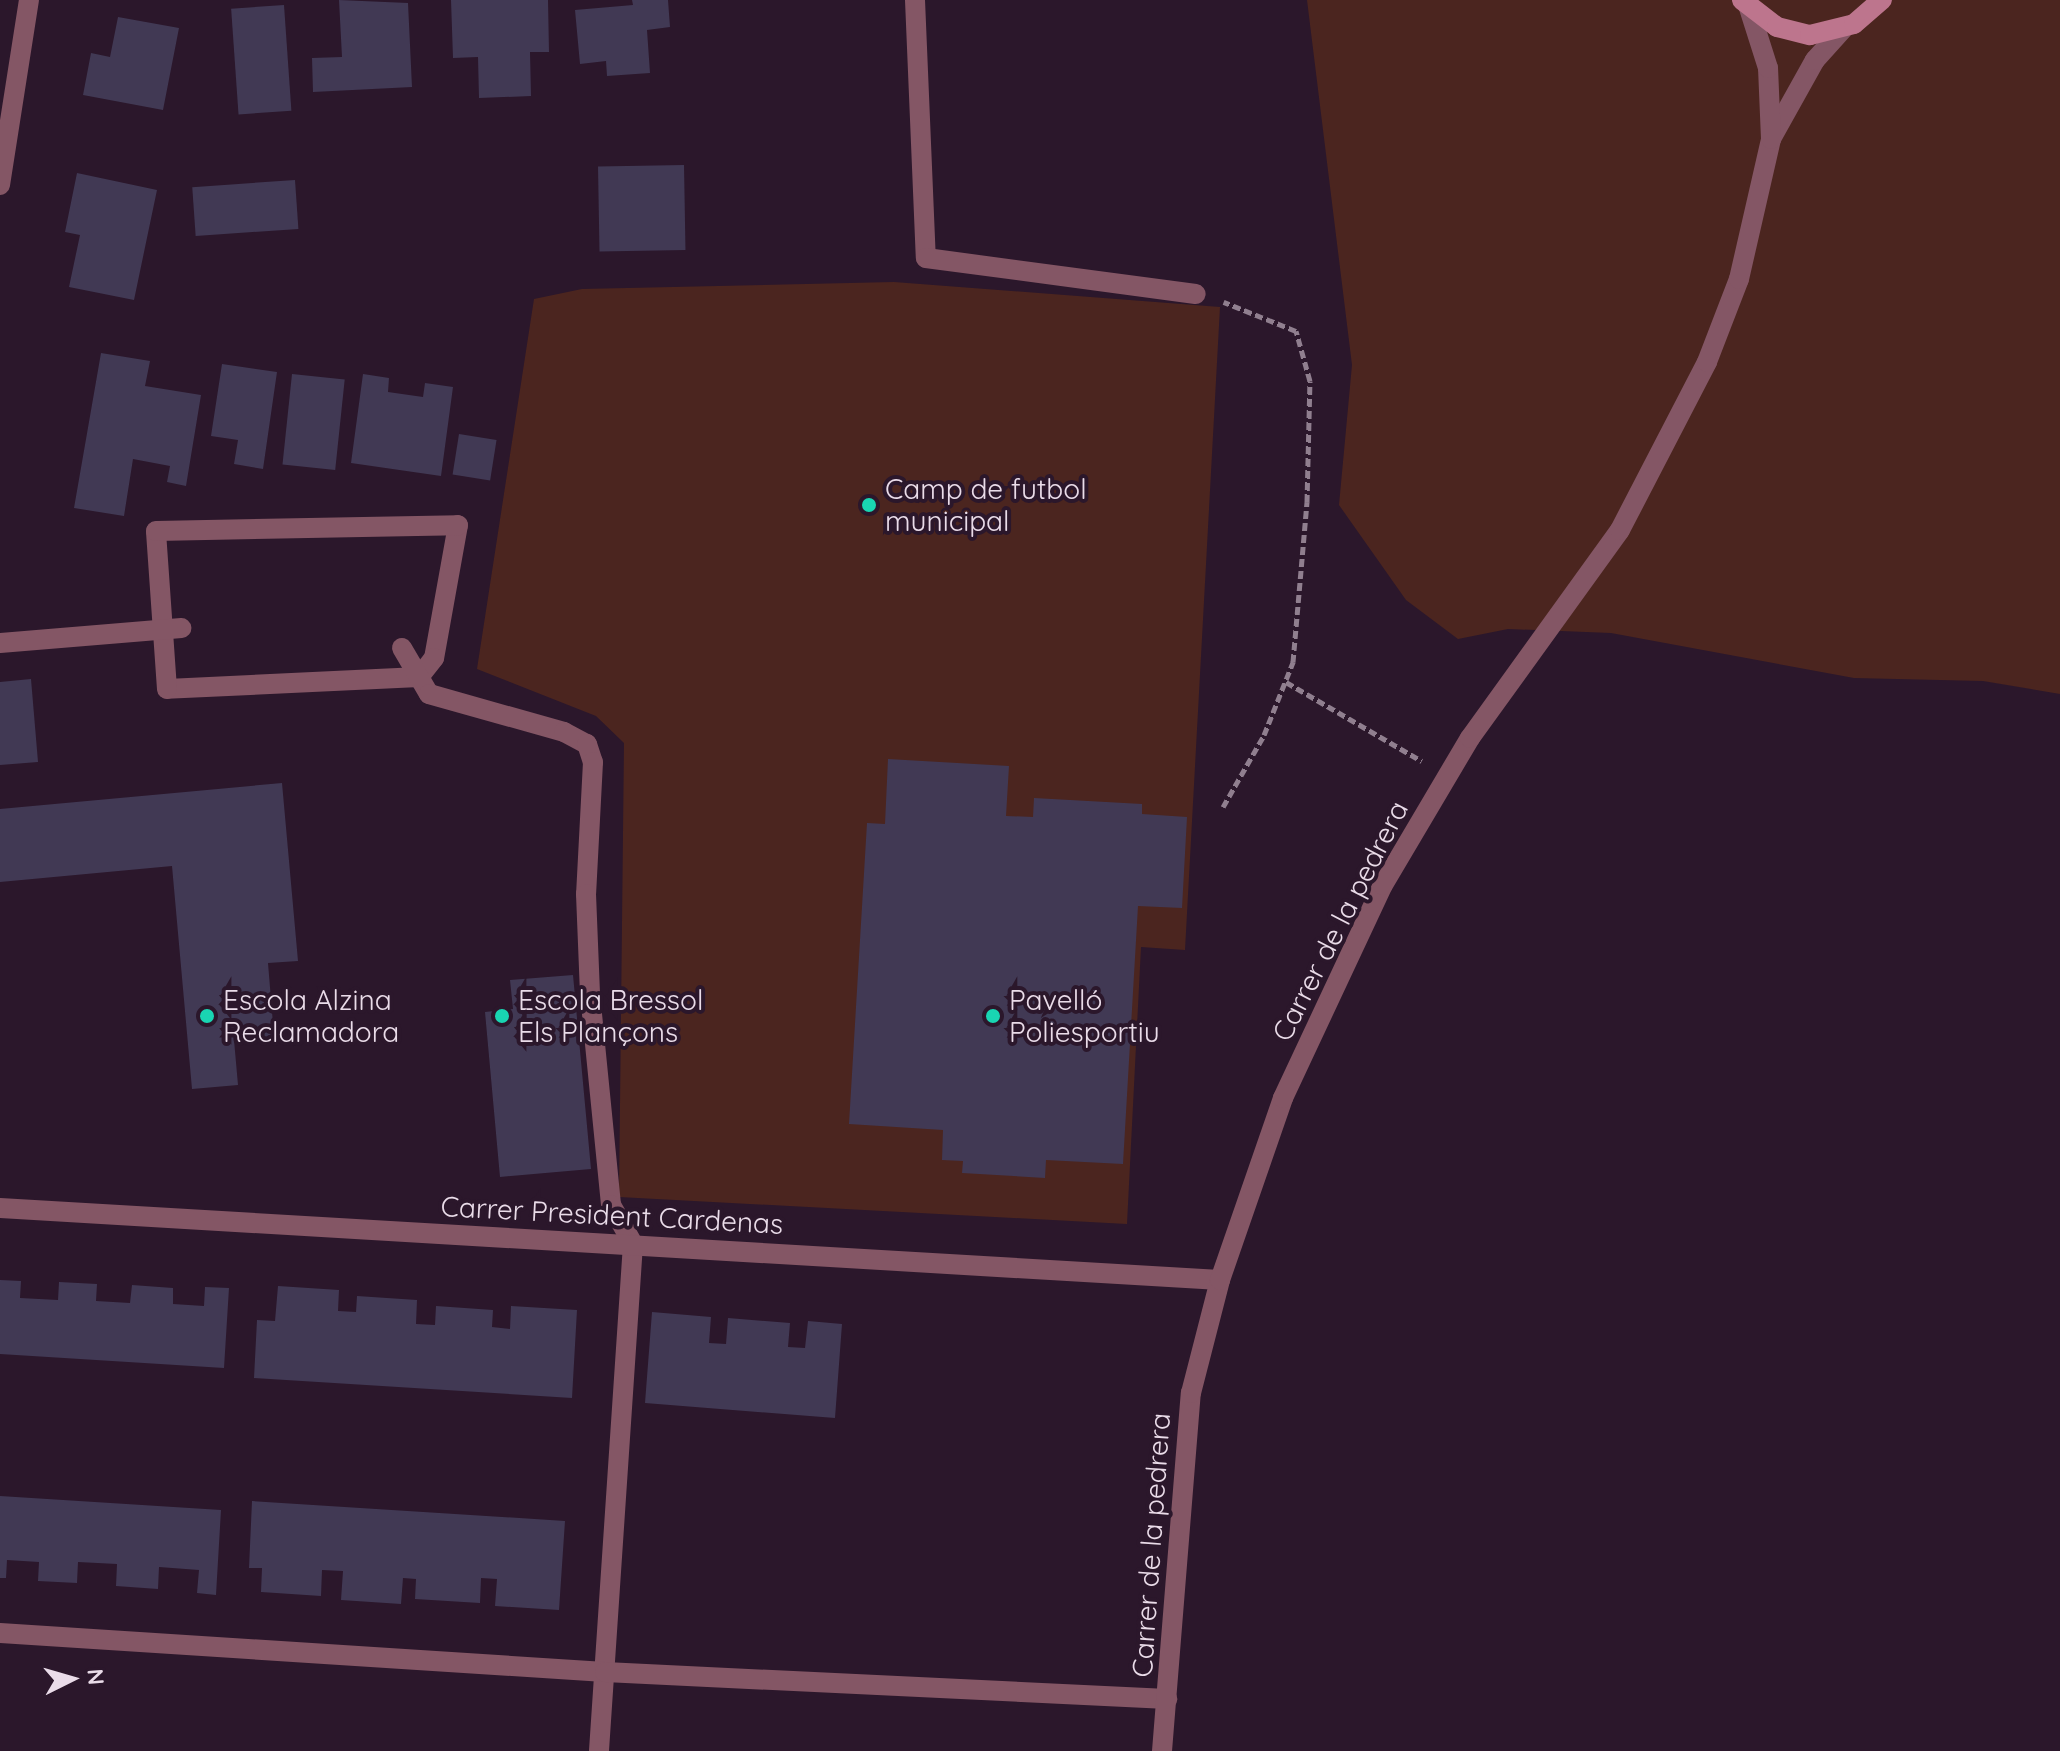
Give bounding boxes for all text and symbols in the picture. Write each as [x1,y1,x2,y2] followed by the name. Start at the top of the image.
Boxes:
[885,472,1087,538] place label: Camp de futbol municipal
[860,496,878,514] marker: Camp de futbol municipal
[1265,795,1415,1047] street label: Carrer de la pedrera
[223,983,399,1049] place label: Escola Alzina Reclamadora
[518,983,703,1049] place label: Escola Bressol Els Plançons
[1009,983,1160,1049] place label: Pavelló Poliesportiu
[198,1007,216,1025] marker: Escola Alzina Reclamadora
[493,1007,511,1025] marker: Escola Bressol Els Plançons
[984,1007,1002,1025] marker: Pavelló Poliesportiu
[440,1189,784,1241] street label: Carrer President Cardenas
[1125,1412,1177,1678] street label: Carrer de la pedrera
[32,1639,112,1719] north arrow
[81,1668,111,1686] text: N

